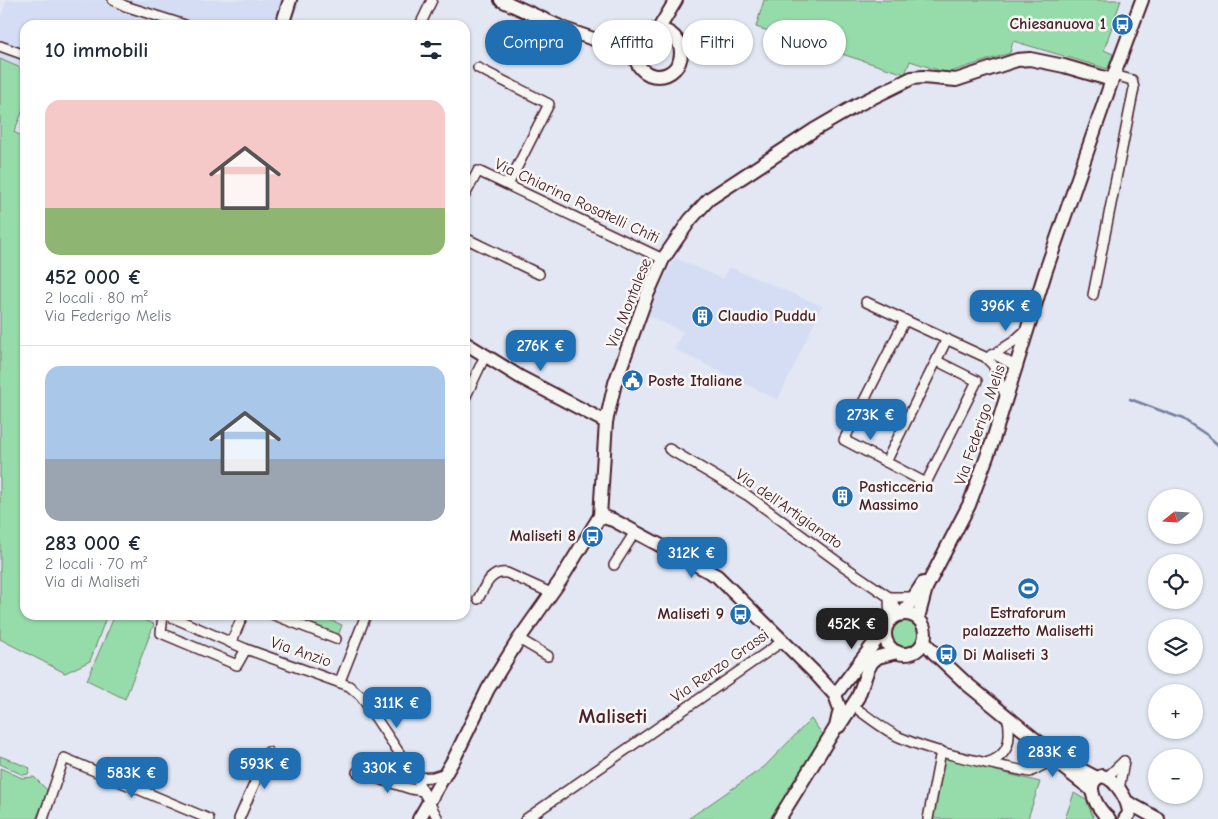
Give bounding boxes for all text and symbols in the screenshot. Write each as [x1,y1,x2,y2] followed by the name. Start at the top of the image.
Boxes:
[1110,12,1134,36] bus stop icon: Chiesanuova 1
[1009,15,1106,33] place label: Chiesanuova 1
[485,20,582,65] chip: Compra
[592,20,672,65] chip: Affitta
[682,20,753,65] chip: Filtri
[763,20,846,65] chip: Nuovo
[417,36,445,64] icon: filters
[45,38,148,62] text: 10 immobili
[200,133,290,223] icon: home
[492,155,662,247] street label: Via Chiarina Rosatelli Chiti
[603,256,655,350] street label: Via Montalese
[45,265,142,289] text: 452 000 €
[45,289,148,307] text: 2 locali · 80 m²
[965,290,1047,332] pin: 396K €
[981,297,1031,315] text: 396K €
[690,304,714,328] building icon: Claudio Puddu
[45,307,171,325] text: Via Federigo Melis
[718,307,816,325] place label: Claudio Puddu
[500,330,582,372] pin: 276K €
[517,337,565,355] text: 276K €
[951,362,1009,488] street label: Via Federigo Melis
[620,369,644,393] public building icon: Poste Italiane
[648,372,742,390] place label: Poste Italiane
[200,398,290,488] icon: home
[830,398,912,441] pin: 273K €
[847,406,895,424] text: 273K €
[732,465,846,553] street label: Via dell'Artigianato
[859,478,933,514] place label: Pasticceria Massimo
[831,484,855,508] building icon: Pasticceria Massimo
[1148,489,1202,544] north arrow
[1148,489,1203,804] map controls
[580,524,604,548] bus stop icon: Maliseti 8
[510,527,576,545] place label: Maliseti 8
[45,531,142,555] text: 283 000 €
[651,536,733,579] pin: 312K €
[668,544,716,562] text: 312K €
[1148,554,1203,609] button: locate
[45,555,147,573] text: 2 locali · 70 m²
[45,573,140,591] text: Via di Maliseti
[1016,577,1040,601] sports icon: Estraforum palazzetto Malisetti
[728,602,752,626] bus stop icon: Maliseti 9
[962,604,1094,640] place label: Estraforum palazzetto Malisetti
[657,605,724,623] place label: Maliseti 9
[811,608,893,650] pin: 452K €
[827,615,877,633] text: 452K €
[1148,619,1203,674] button: layers
[668,626,772,706] street label: Via Renzo Grassi
[268,633,334,671] street label: Via Anzio
[935,643,959,667] bus stop icon: Di Maliseti 3
[963,646,1049,664] place label: Di Maliseti 3
[1148,684,1203,739] button: +
[356,686,438,729] pin: 311K €
[374,694,420,712] text: 311K €
[579,704,647,728] district label: Maliseti
[1012,736,1094,778] pin: 283K €
[1028,743,1078,761] text: 283K €
[224,748,306,790] pin: 593K €
[1148,749,1203,804] button: −
[347,752,429,794] pin: 330K €
[240,755,290,773] text: 593K €
[91,756,173,799] pin: 583K €
[363,759,413,777] text: 330K €
[107,764,157,782] text: 583K €

